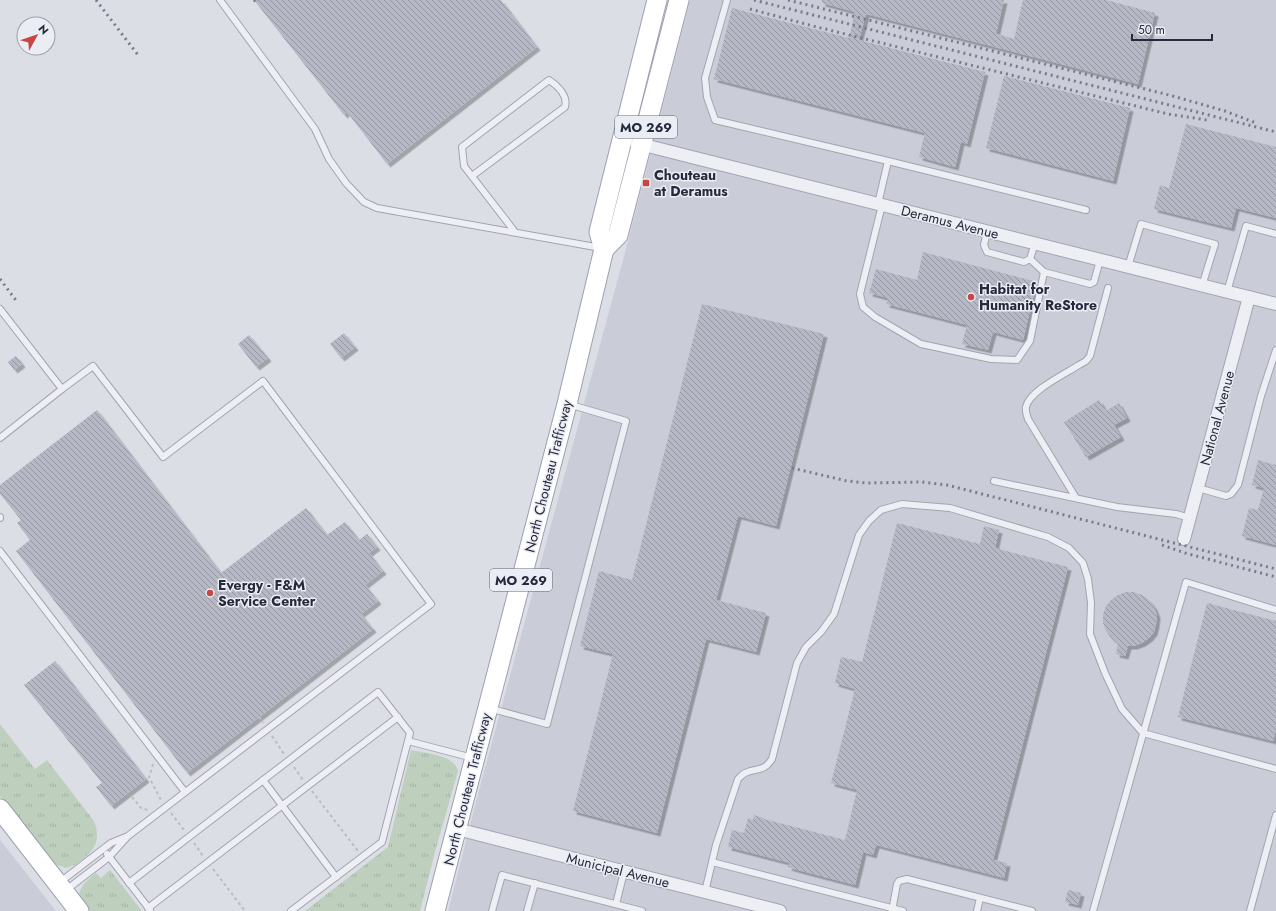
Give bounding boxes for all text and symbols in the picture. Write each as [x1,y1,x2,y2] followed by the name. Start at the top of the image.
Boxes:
[16,16,56,56] north arrow
[1132,16,1212,42] scale bar
[35,21,53,38] text: N
[1138,21,1165,39] text: 50 m
[615,116,677,138] road number: MO 269
[654,165,728,201] place label: Chouteau at Deramus
[641,178,651,188] marker: Chouteau at Deramus
[899,200,1001,244] street label: Deramus Avenue
[979,279,1097,315] place label: Habitat for Humanity ReStore
[966,292,976,302] marker: Habitat for Humanity ReStore
[1195,368,1239,468] street label: National Avenue
[519,397,577,554] street label: North Chouteau Trafficway
[490,569,552,591] road number: MO 269
[218,575,316,611] place label: Evergy - F&M Service Center
[205,588,215,598] marker: Evergy - F&M Service Center
[438,710,496,867] street label: North Chouteau Trafficway
[564,848,672,892] street label: Municipal Avenue

